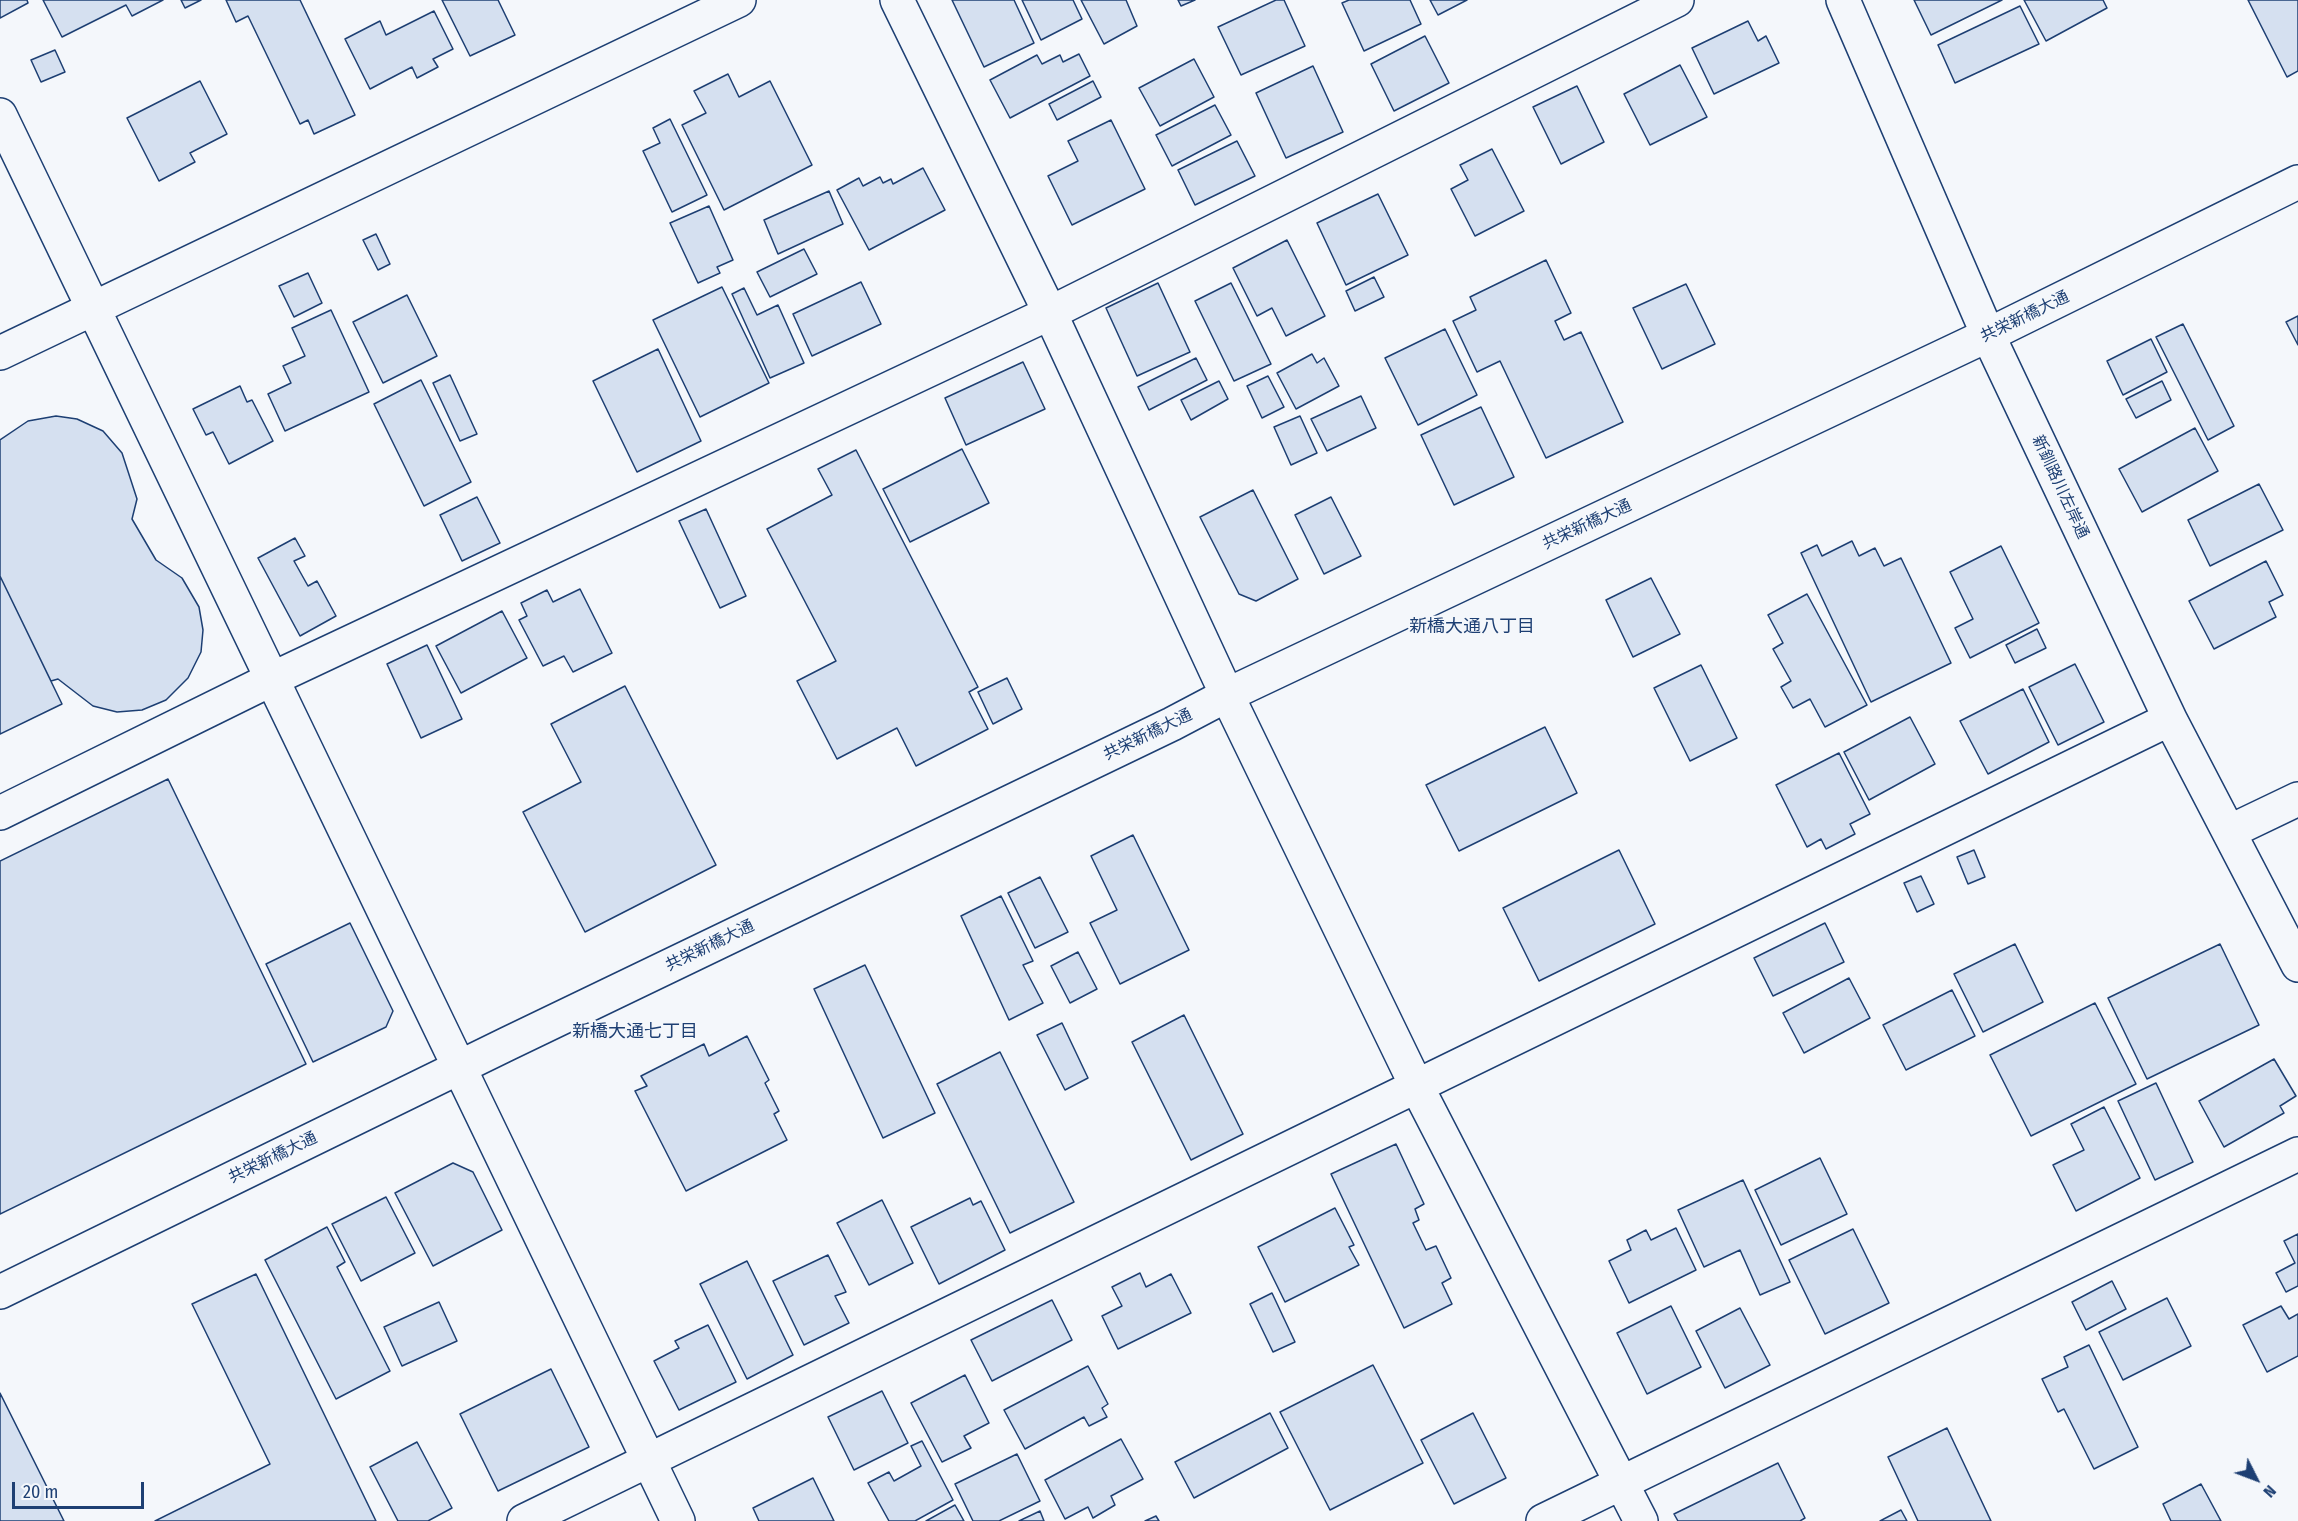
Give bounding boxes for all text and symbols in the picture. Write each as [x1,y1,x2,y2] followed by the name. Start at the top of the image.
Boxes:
[1978,287,2072,347] street label: 共栄新橋大通
[2028,432,2092,542] street label: 新釧路川左岸通
[1539,496,1635,554] street label: 共栄新橋大通
[1409,616,1535,638] district label: 新橋大通八丁目
[1101,705,1195,765] street label: 共栄新橋大通
[663,916,757,976] street label: 共栄新橋大通
[572,1021,698,1043] district label: 新橋大通七丁目
[226,1128,320,1188] street label: 共栄新橋大通
[2226,1449,2286,1509] north arrow
[15,1470,147,1508] scale bar
[23,1481,58,1503] text: 20 m
[2259,1481,2280,1501] text: N

